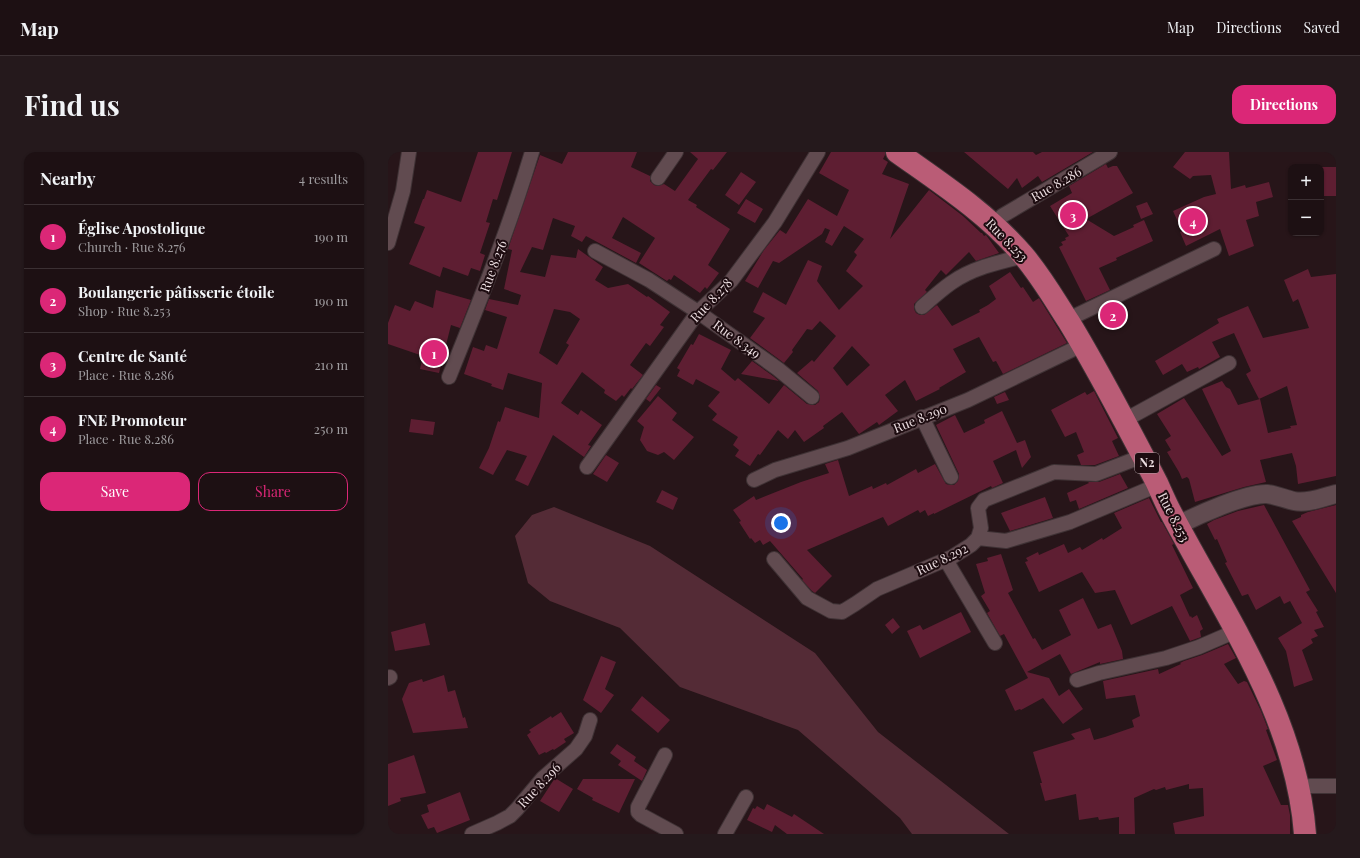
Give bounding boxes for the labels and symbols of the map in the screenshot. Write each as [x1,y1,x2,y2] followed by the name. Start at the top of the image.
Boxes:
[1027,162,1084,205] street label: Rue 8.286
[1060,200,1086,230] pin: 3
[1180,206,1206,236] pin: 4
[983,215,1032,265] street label: Rue 8.253
[475,237,510,294] street label: Rue 8.276
[686,274,735,325] street label: Rue 8.278
[1100,300,1126,330] pin: 2
[710,316,764,362] street label: Rue 8.349
[421,338,447,368] pin: 1
[890,399,949,436] street label: Rue 8.290
[1135,453,1159,473] road number: N2
[1155,489,1194,544] street label: Rue 8.253
[771,513,791,533] your location
[913,539,970,578] street label: Rue 8.292
[514,758,564,811] street label: Rue 8.296

